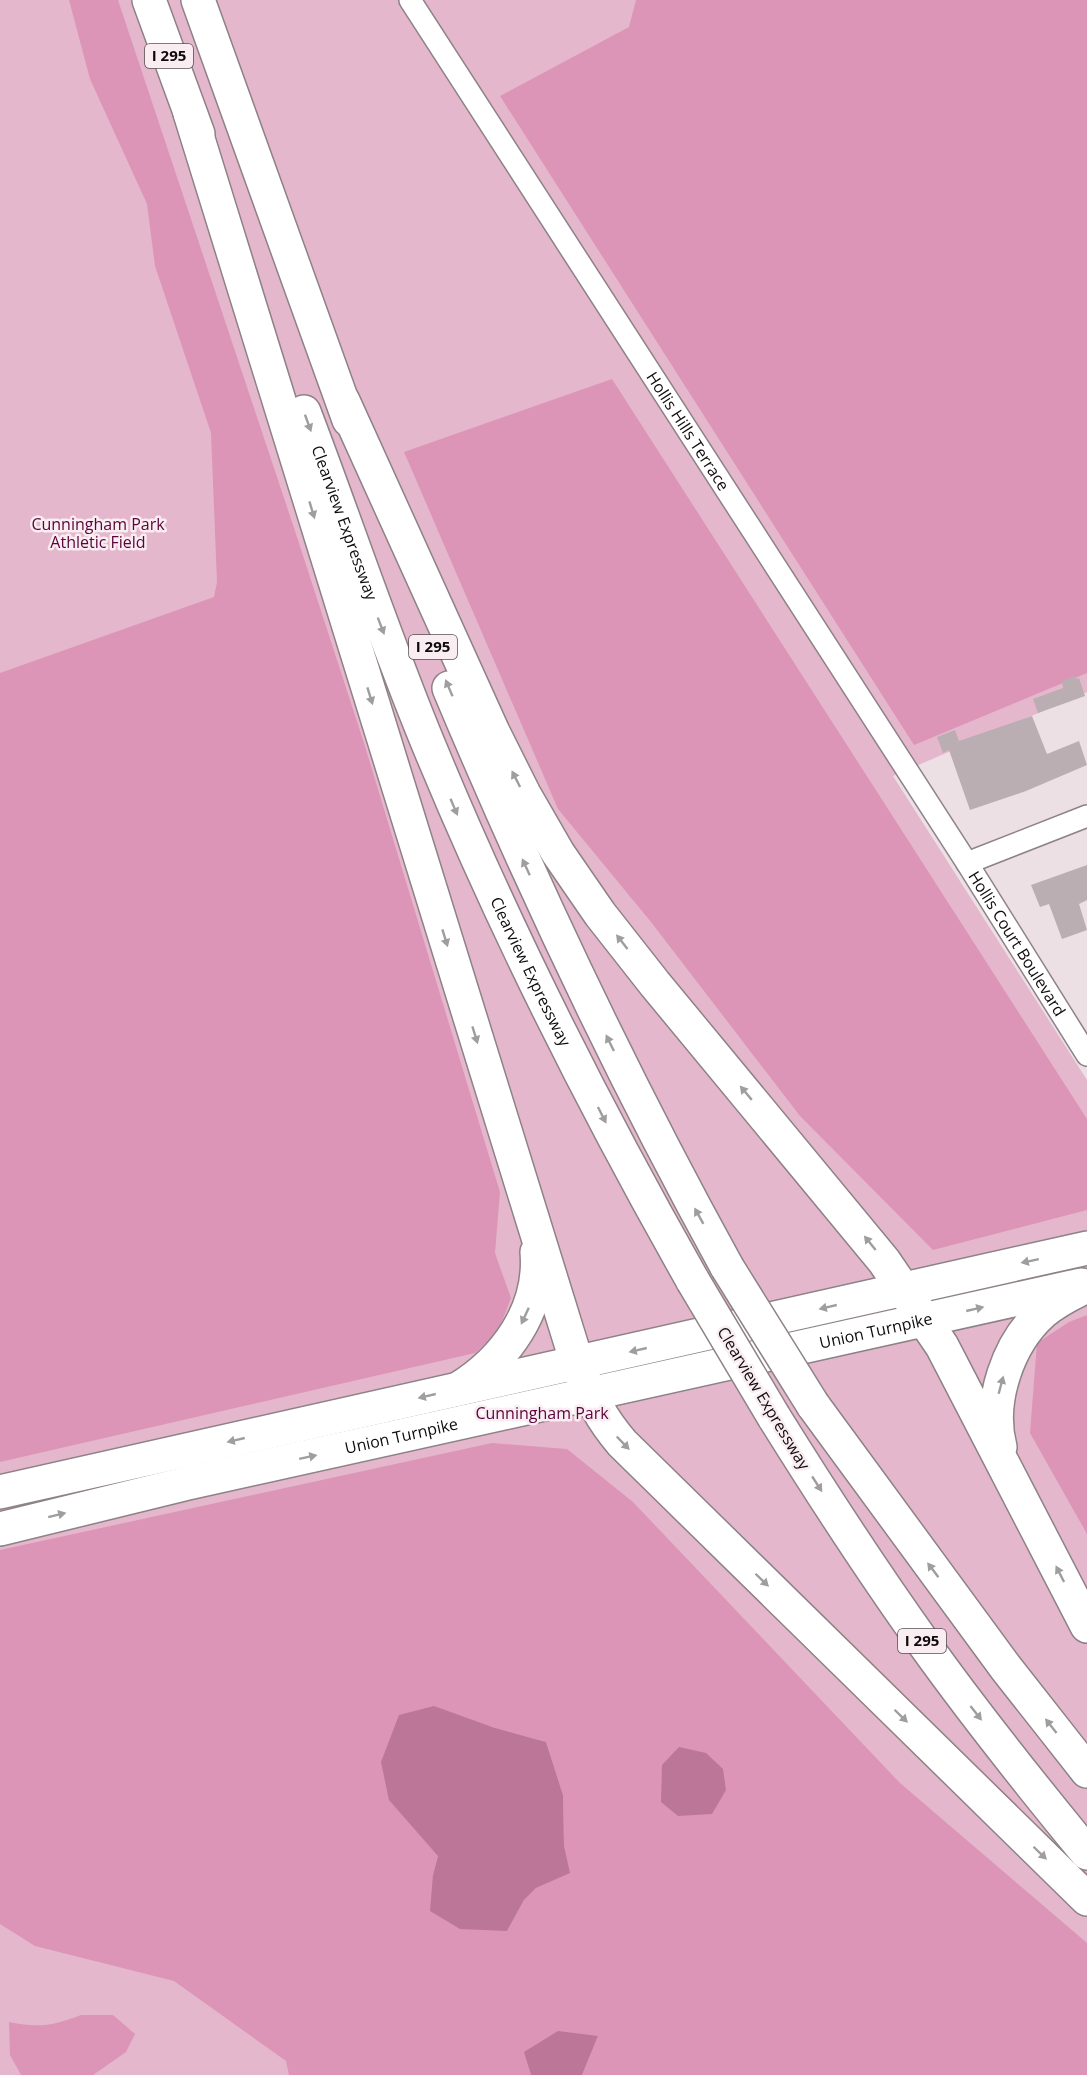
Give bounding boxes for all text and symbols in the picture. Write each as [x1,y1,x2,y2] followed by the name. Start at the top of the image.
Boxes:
[145,44,193,68] road number: I 295
[642,367,735,495] street label: Hollis Hills Terrace
[303,414,313,432] one-way arrow
[306,442,383,604] street label: Clearview Expressway
[308,501,317,519] one-way arrow
[31,513,165,553] park label: Cunningham Park Athletic Field
[377,617,386,635] one-way arrow
[409,635,457,659] road number: I 295
[444,678,454,696] one-way arrow
[365,687,375,705] one-way arrow
[511,770,521,787] one-way arrow
[449,798,459,816] one-way arrow
[522,858,531,875] one-way arrow
[964,867,1071,1020] street label: Hollis Court Boulevard
[485,893,577,1051] street label: Clearview Expressway
[441,929,450,947] one-way arrow
[617,935,629,950] one-way arrow
[471,1026,480,1044] one-way arrow
[606,1034,615,1051] one-way arrow
[739,1085,752,1101] one-way arrow
[597,1106,607,1124] one-way arrow
[694,1207,704,1224] one-way arrow
[864,1236,876,1251] one-way arrow
[1021,1256,1039,1266] one-way arrow
[818,1303,837,1312] one-way arrow
[966,1304,985,1313] one-way arrow
[817,1307,934,1354] street label: Union Turnpike
[521,1308,530,1325] one-way arrow
[713,1322,816,1474] street label: Clearview Expressway
[628,1345,647,1355] one-way arrow
[997,1376,1007,1394] one-way arrow
[417,1392,436,1402] one-way arrow
[475,1402,609,1424] park label: Cunningham Park
[343,1412,460,1459] street label: Union Turnpike
[227,1435,246,1445] one-way arrow
[616,1435,629,1450] one-way arrow
[299,1452,318,1461] one-way arrow
[811,1476,822,1492] one-way arrow
[48,1510,66,1520] one-way arrow
[927,1562,939,1578] one-way arrow
[1055,1566,1065,1583] one-way arrow
[754,1572,768,1586] one-way arrow
[898,1629,946,1653] road number: I 295
[969,1706,981,1721] one-way arrow
[894,1709,908,1723] one-way arrow
[1045,1718,1057,1733] one-way arrow
[1033,1846,1048,1860] one-way arrow

